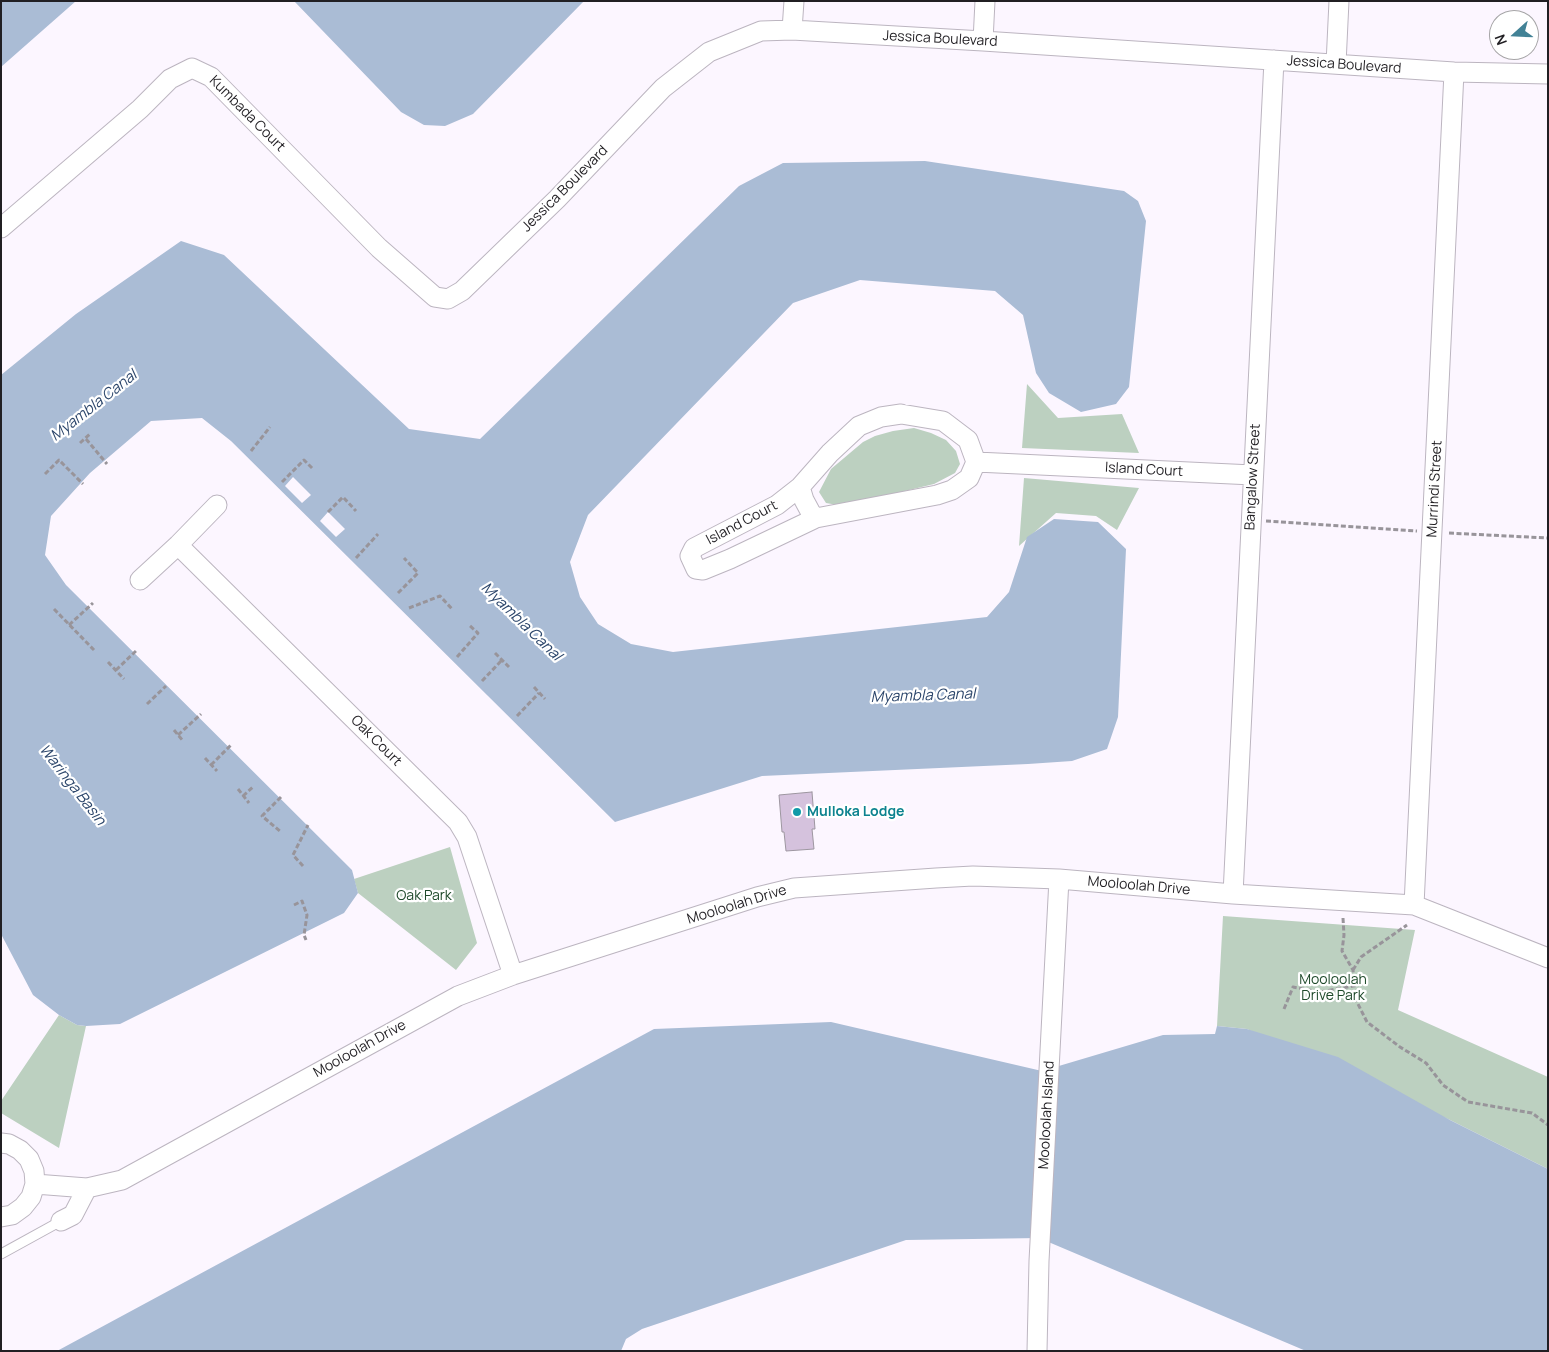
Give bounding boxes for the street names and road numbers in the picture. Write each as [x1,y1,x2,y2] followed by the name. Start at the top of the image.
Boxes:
[882,28,998,50] street label: Jessica Boulevard
[1286,53,1402,77] street label: Jessica Boulevard
[206,73,288,155] street label: Kumbada Court
[518,142,612,236] street label: Jessica Boulevard
[1242,423,1264,531] street label: Bangalow Street
[1424,440,1446,538] street label: Murrindi Street
[1104,460,1184,480] street label: Island Court
[703,497,781,549] street label: Island Court
[347,712,405,770] street label: Oak Court
[1087,873,1191,899] street label: Mooloolah Drive
[685,882,789,928] street label: Mooloolah Drive
[311,1017,409,1081] street label: Mooloolah Drive
[1036,1060,1058,1170] street label: Mooloolah Island

